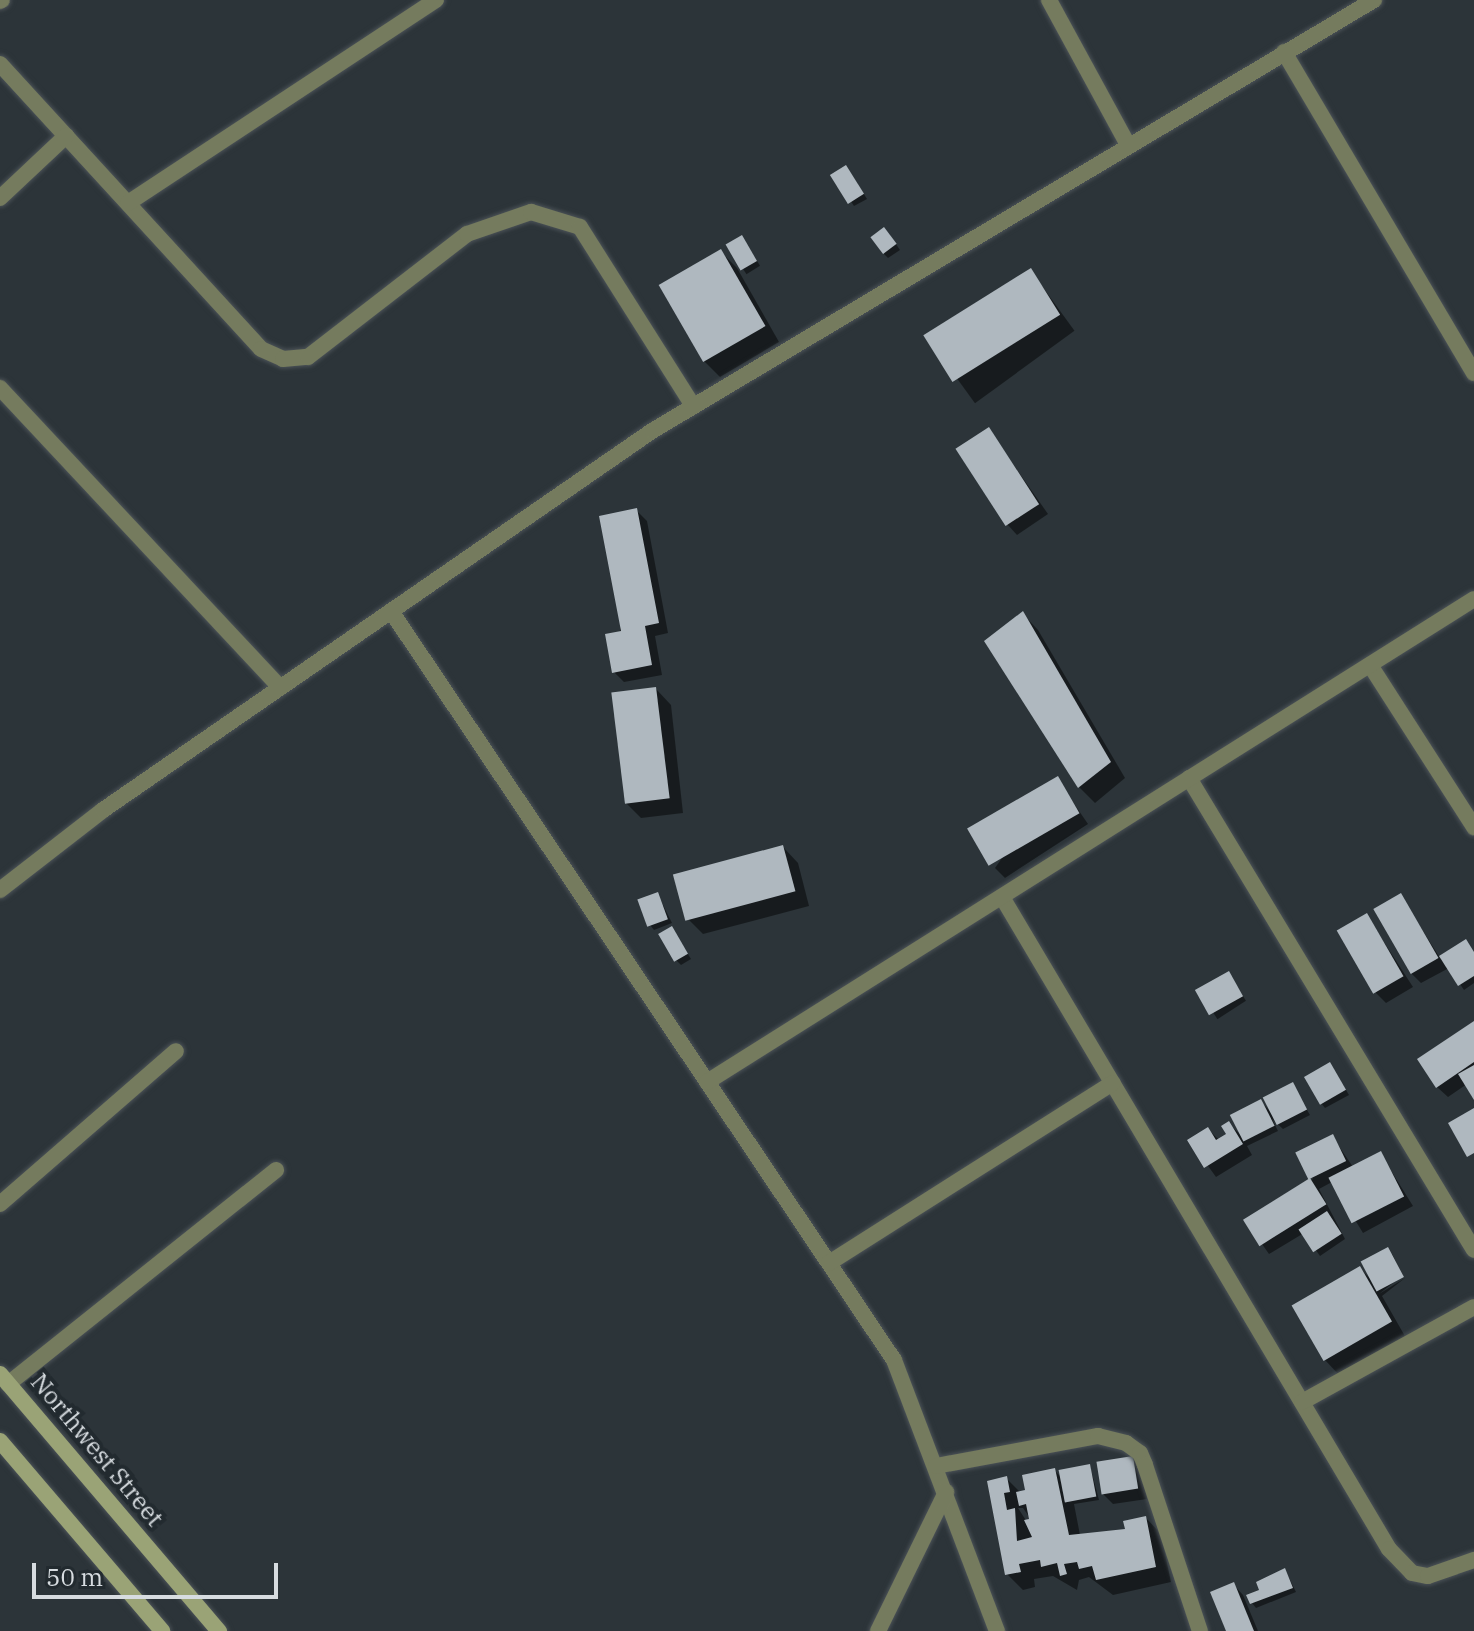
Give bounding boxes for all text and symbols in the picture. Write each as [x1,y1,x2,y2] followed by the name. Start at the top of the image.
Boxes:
[25,1368,169,1532] street label: Northwest Street
[36,1547,282,1597] scale bar
[46,1561,103,1593] text: 50 m

